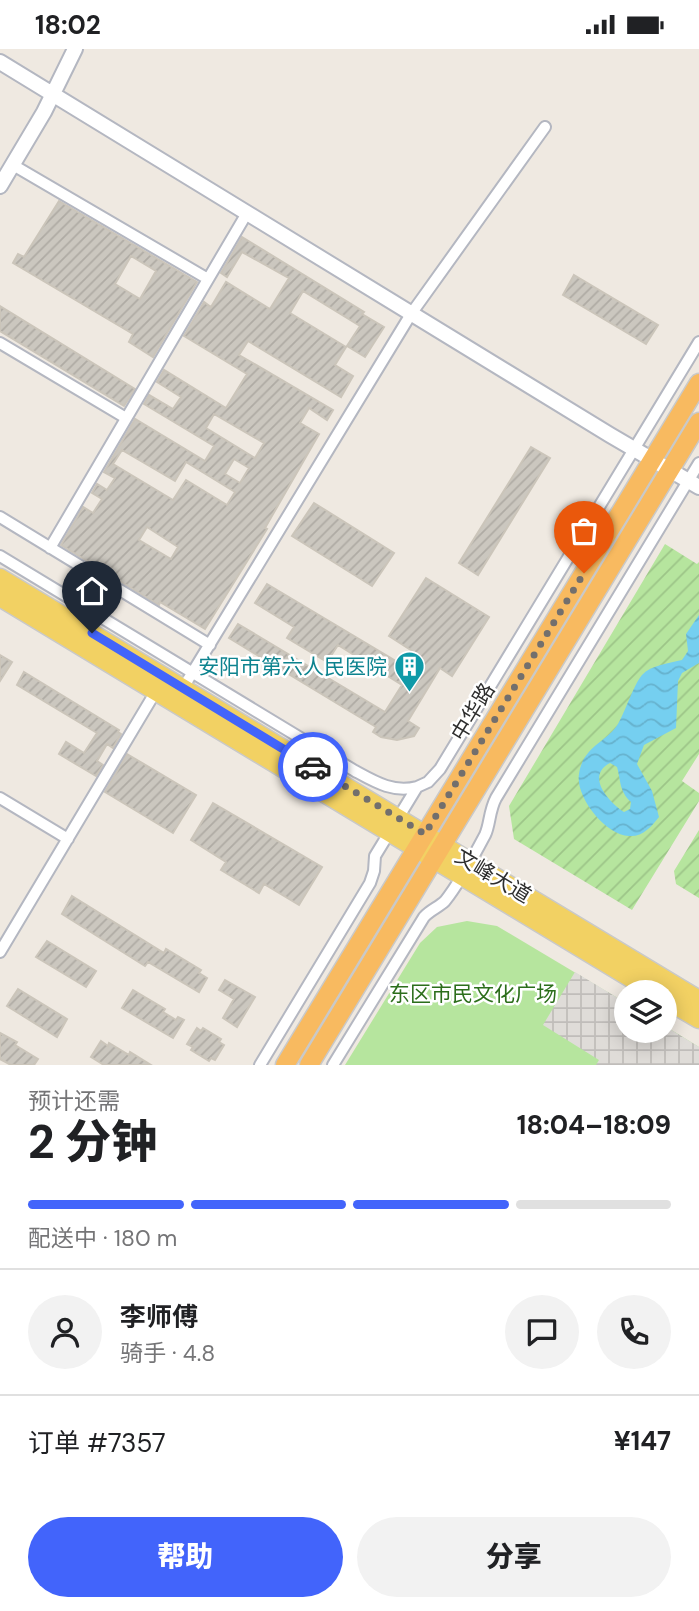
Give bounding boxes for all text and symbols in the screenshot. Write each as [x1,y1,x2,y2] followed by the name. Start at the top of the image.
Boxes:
[35,8,101,42] text: 18:02
[554,501,614,573] pin
[565,512,603,550] icon: bag
[62,561,122,633] pin
[73,572,111,610] icon: home
[393,650,427,694] building icon: 安阳市第六人民医院
[198,653,387,681] place label: 安阳市第六人民医院
[445,678,501,746] street label: 中华路
[278,732,348,802] courier
[294,748,332,786] icon: car
[450,842,536,910] street label: 文峰大道
[389,980,557,1008] park label: 东区市民文化广场
[614,980,677,1043] map controls
[614,980,677,1043] button: layers
[28,1086,120,1116] text: 预计还需
[517,1108,671,1142] text: 18:04–18:09
[28,1112,157,1172] text: 2 分钟
[28,1223,177,1253] text: 配送中 · 180 m
[28,1295,102,1369] button: person
[505,1295,579,1369] button: chat
[597,1295,671,1369] button: phone
[120,1300,198,1334] text: 李师傅
[120,1338,215,1368] text: 骑手 · 4.8
[614,1424,671,1458] text: ¥147
[28,1426,166,1460] text: 订单 #7357
[28,1517,343,1597] button: 帮助
[357,1517,671,1597] button: 分享

